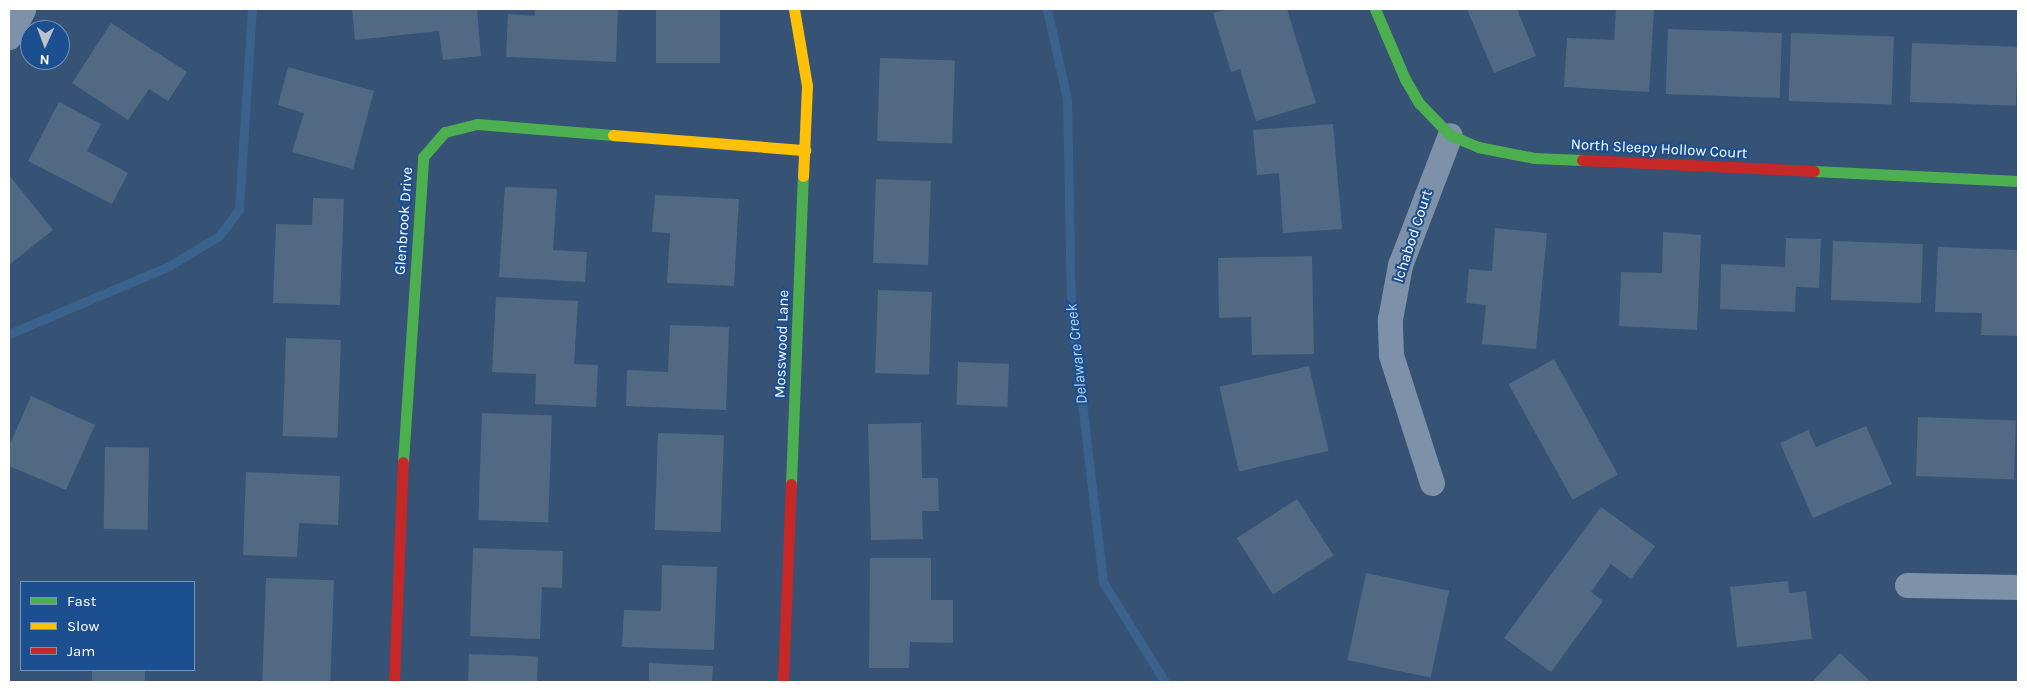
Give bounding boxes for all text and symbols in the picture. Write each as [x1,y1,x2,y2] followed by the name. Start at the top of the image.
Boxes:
[20,20,70,70] north arrow
[39,51,50,68] text: N
[1570,135,1748,163] street label: North Sleepy Hollow Court
[391,166,417,276] street label: Glenbrook Drive
[1390,187,1436,285] street label: Ichabod Court
[771,290,793,398] street label: Mosswood Lane
[1062,303,1092,405] water label: Delaware Creek
[20,581,195,671] legend
[67,592,96,610] text: Fast
[67,617,99,635] text: Slow
[67,642,95,660] text: Jam

